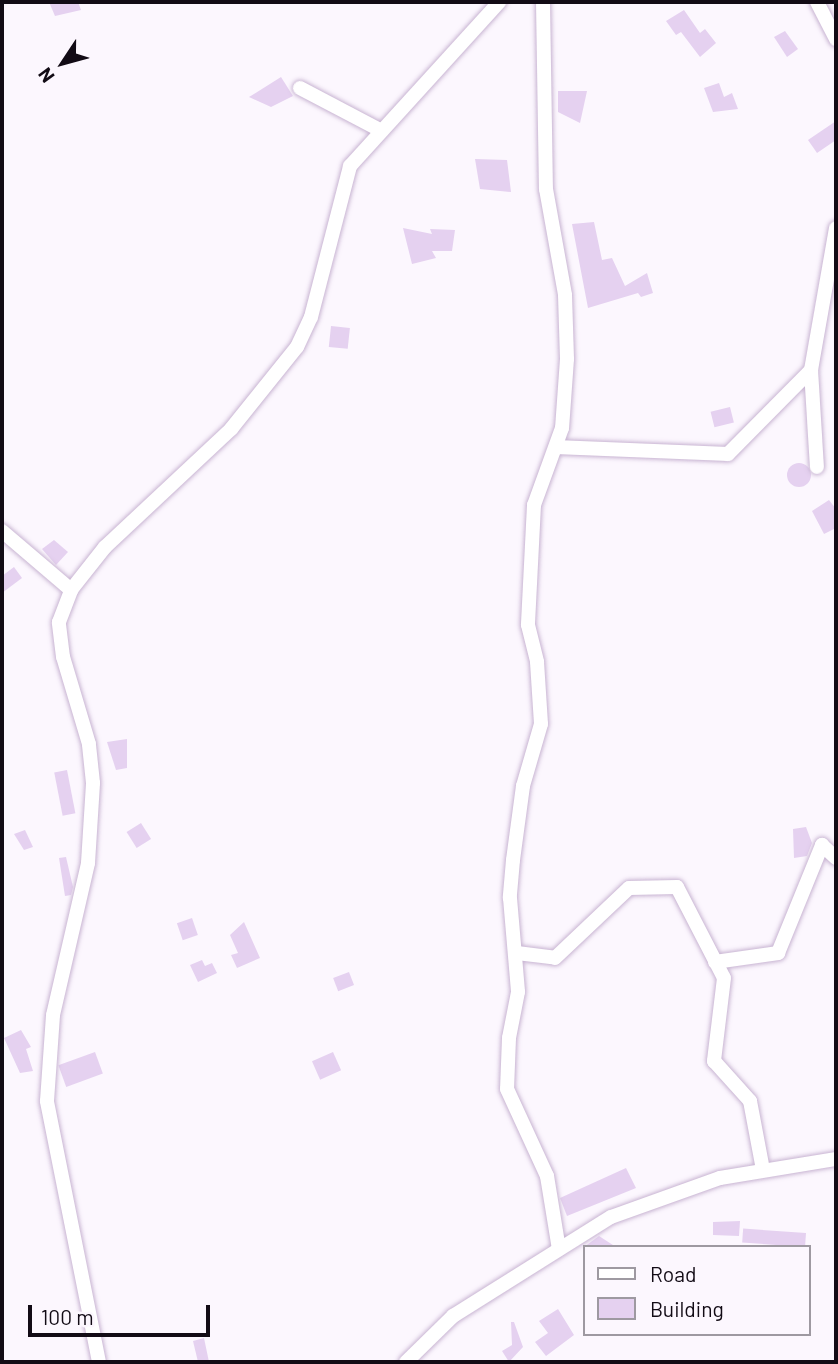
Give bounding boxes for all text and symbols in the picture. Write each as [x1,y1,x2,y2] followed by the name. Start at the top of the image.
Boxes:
[28,28,98,98] north arrow
[33,64,59,88] text: N
[582,1245,810,1336] legend
[650,1261,696,1286] text: Road
[32,1290,214,1334] scale bar
[650,1296,724,1321] text: Building
[41,1304,94,1329] text: 100 m

